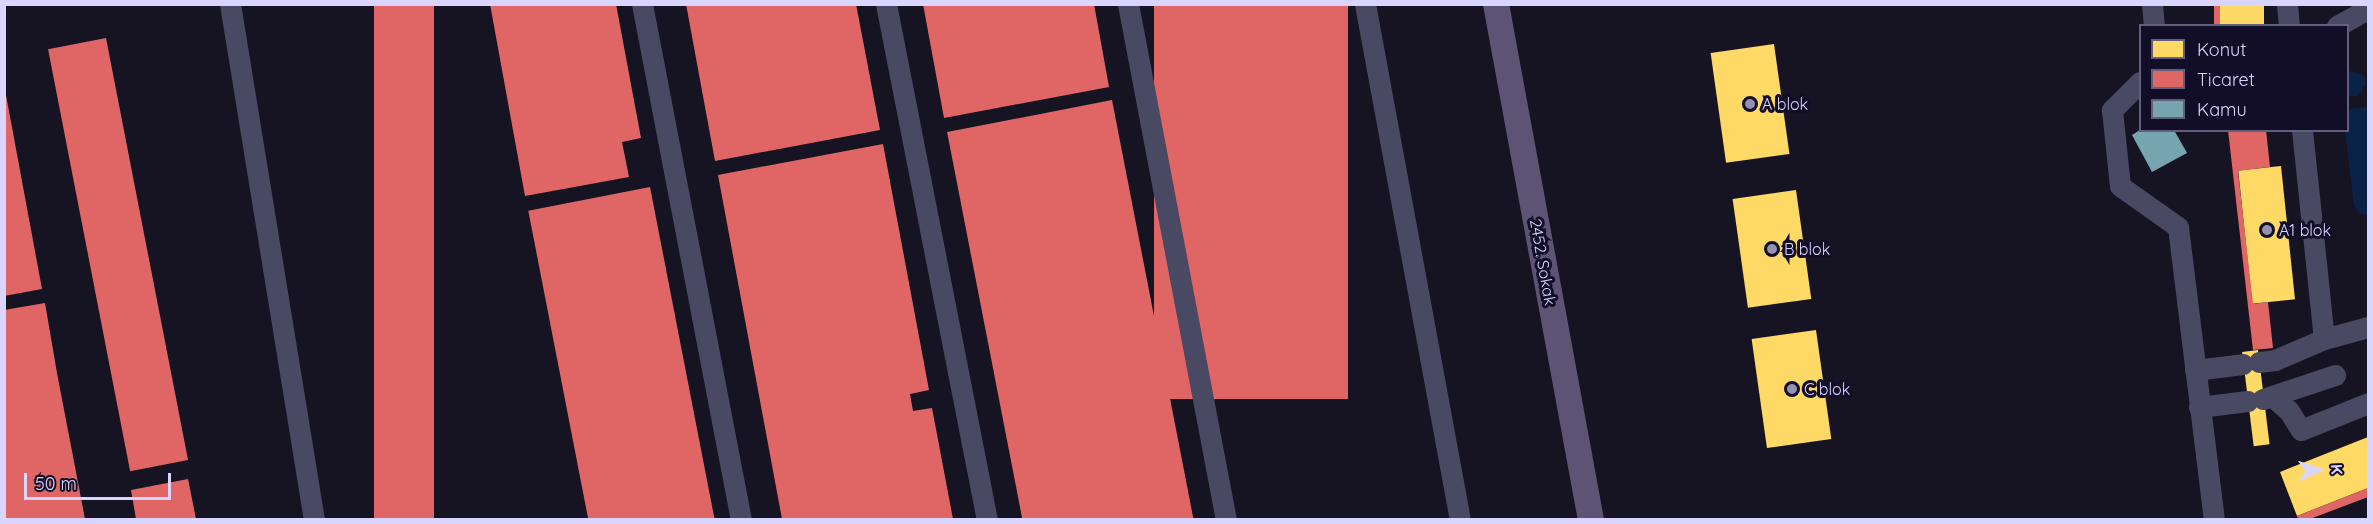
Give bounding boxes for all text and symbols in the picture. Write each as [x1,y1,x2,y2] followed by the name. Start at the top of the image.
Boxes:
[2139,24,2349,132] legend
[2197,38,2246,61] text: Konut
[2197,68,2255,91] text: Ticaret
[1762,94,1808,114] place label: A blok
[1743,97,1757,111] marker: A blok
[2197,98,2247,121] text: Kamu
[1526,217,1560,307] street label: 2452. Sokak
[2279,220,2331,240] place label: A1 blok
[2260,223,2274,237] marker: A1 blok
[1784,239,1830,259] place label: B blok
[1765,242,1779,256] marker: B blok
[1804,379,1850,399] place label: C blok
[1785,382,1799,396] marker: C blok
[2289,440,2349,500] north arrow
[27,461,174,499] scale bar
[2327,463,2347,475] text: K
[35,472,77,495] text: 50 m

